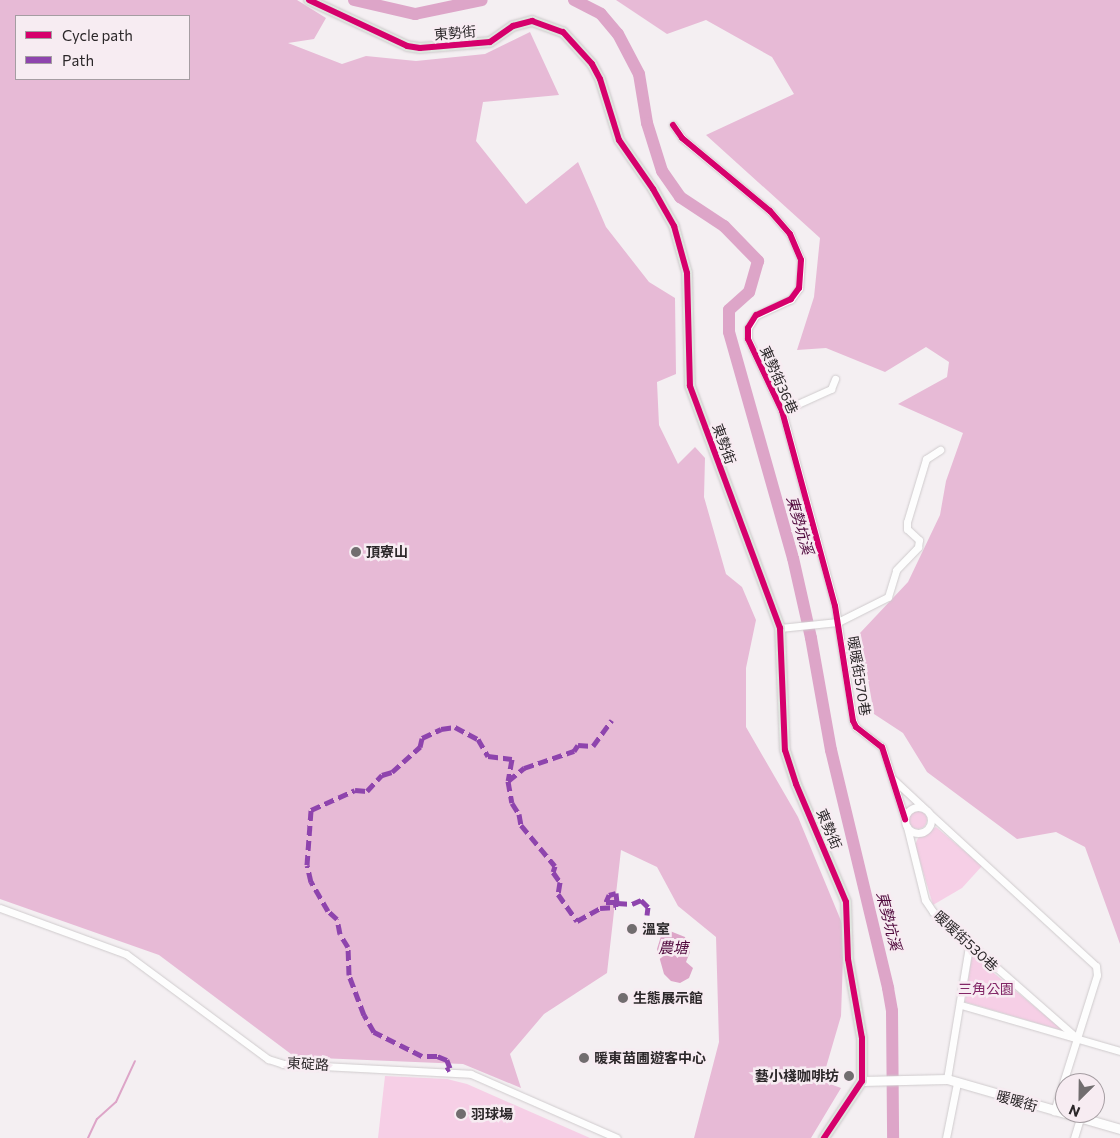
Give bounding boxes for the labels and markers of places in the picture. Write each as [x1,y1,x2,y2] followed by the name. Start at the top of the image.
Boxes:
[366,544,408,560] place label: 頂寮山
[350,546,362,558] marker: 頂寮山
[642,921,670,937] place label: 溫室
[626,923,638,935] marker: 溫室
[633,990,703,1006] place label: 生態展示館
[617,992,629,1004] marker: 生態展示館
[594,1050,706,1066] place label: 暖東苗圃遊客中心
[578,1052,590,1064] marker: 暖東苗圃遊客中心
[755,1068,839,1084] place label: 藝小棧咖啡坊
[843,1070,855,1082] marker: 藝小棧咖啡坊
[471,1106,513,1122] place label: 羽球場
[455,1108,467,1120] marker: 羽球場

